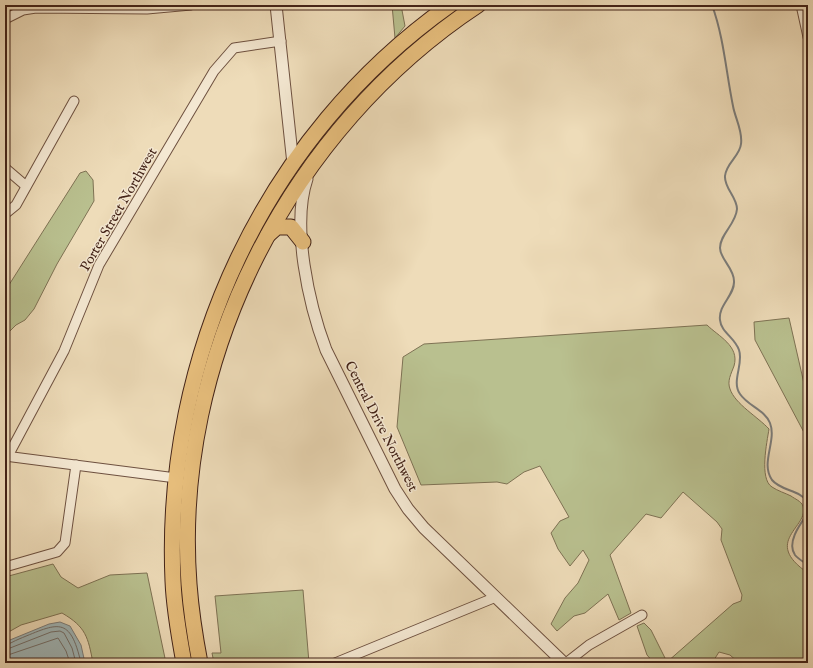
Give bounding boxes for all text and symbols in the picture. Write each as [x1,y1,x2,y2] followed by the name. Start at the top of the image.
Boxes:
[76,144,162,274] street label: Porter Street Northwest
[340,358,422,495] street label: Central Drive Northwest

